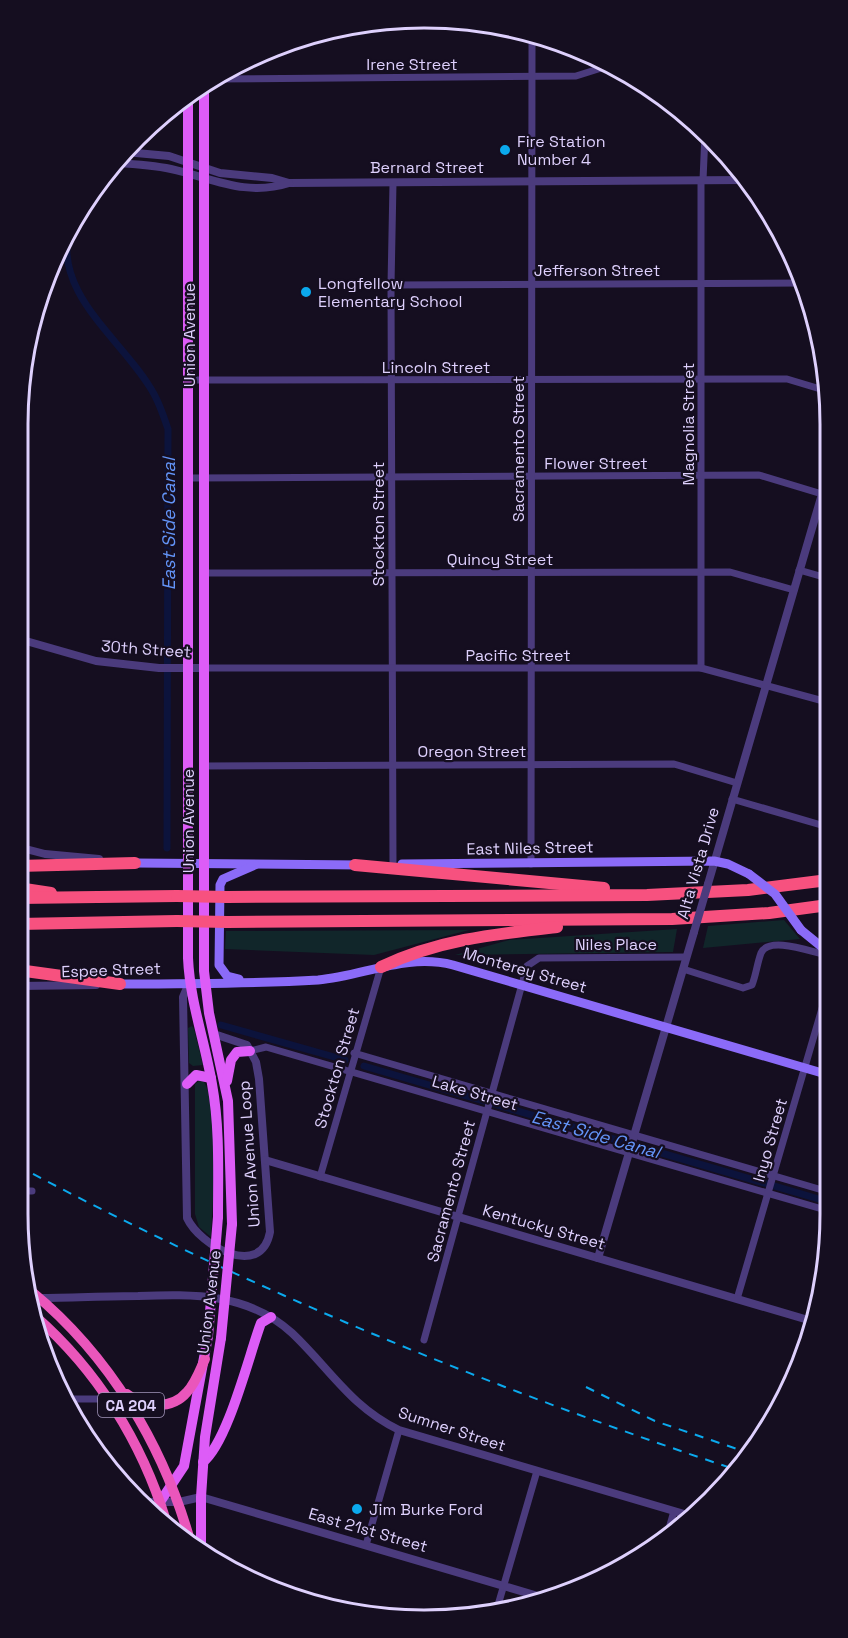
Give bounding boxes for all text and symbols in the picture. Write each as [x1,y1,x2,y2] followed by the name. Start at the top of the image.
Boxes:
[366,54,458,75] street label: Irene Street
[517,131,606,170] place label: Fire Station Number 4
[498,143,512,157] marker: Fire Station Number 4
[370,157,484,178] street label: Bernard Street
[534,260,660,281] street label: Jefferson Street
[318,273,463,312] place label: Longfellow Elementary School
[179,283,200,387] street label: Union Avenue
[299,285,313,299] marker: Longfellow Elementary School
[382,357,490,378] street label: Lincoln Street
[678,363,699,485] street label: Magnolia Street
[508,376,529,522] street label: Sacramento Street
[544,453,648,474] street label: Flower Street
[157,455,180,590] water label: East Side Canal
[368,462,389,586] street label: Stockton Street
[447,549,553,570] street label: Quincy Street
[100,635,192,663] street label: 30th Street
[465,645,571,666] street label: Pacific Street
[418,741,526,762] street label: Oregon Street
[178,769,199,873] street label: Union Avenue
[672,805,724,921] street label: Alta Vista Drive
[466,836,594,860] street label: East Niles Street
[575,934,657,955] street label: Niles Place
[461,942,589,998] street label: Monterey Street
[61,958,161,982] street label: Espee Street
[310,1005,364,1131] street label: Stockton Street
[430,1071,520,1115] street label: Lake Street
[233,1080,265,1228] street label: Union Avenue Loop
[748,1096,792,1184] street label: Inyo Street
[529,1105,665,1164] water label: East Side Canal
[422,1118,480,1264] street label: Sacramento Street
[480,1199,608,1255] street label: Kentucky Street
[192,1249,226,1355] street label: Union Avenue
[98,1393,164,1417] road number: CA 204
[396,1402,508,1456] street label: Sumner Street
[369,1499,483,1520] place label: Jim Burke Ford
[350,1502,364,1516] marker: Jim Burke Ford
[306,1503,430,1557] street label: East 21st Street

